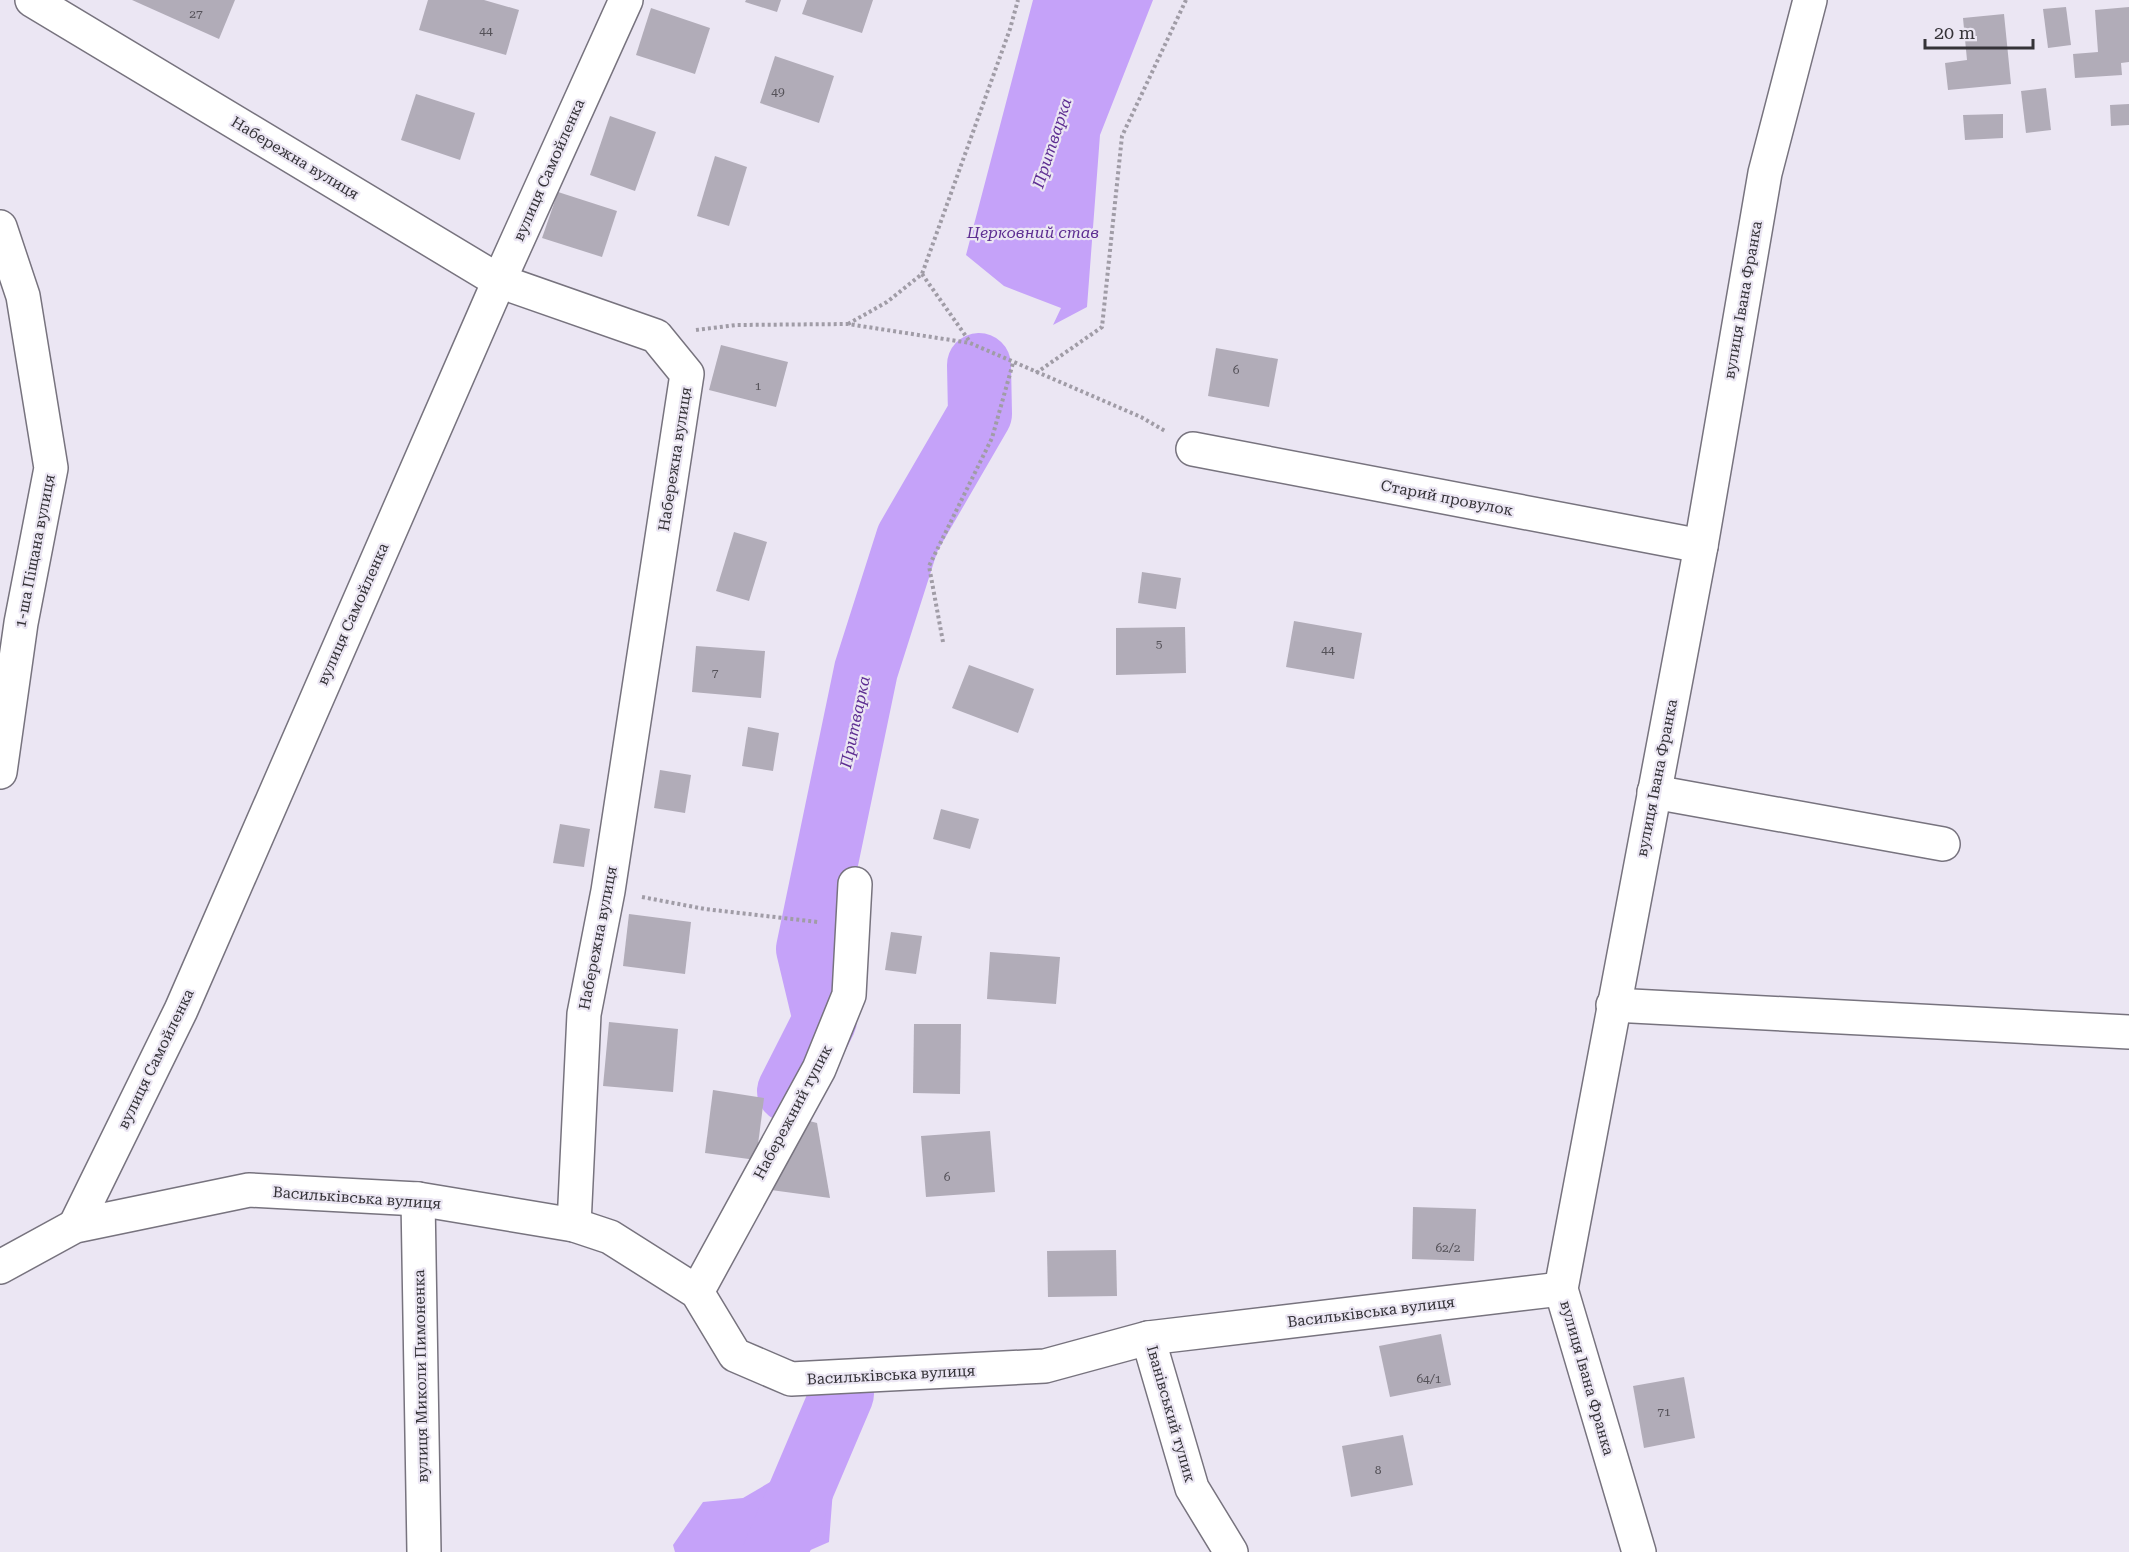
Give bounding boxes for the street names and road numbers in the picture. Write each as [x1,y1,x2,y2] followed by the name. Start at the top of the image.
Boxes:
[510,96,588,244] street label: вулиця Самойленка
[228,113,362,203] street label: Набережна вулиця
[1720,220,1766,380] street label: вулиця Івана Франка
[655,386,695,532] street label: Набережна вулиця
[11,473,59,629] street label: 1-ша Піщана вулиця
[1379,476,1515,520] street label: Старий провулок
[314,540,392,688] street label: вулиця Самойленка
[1633,698,1681,858] street label: вулиця Івана Франка
[575,865,621,1011] street label: Набережна вулиця
[114,986,198,1132] street label: вулиця Самойленка
[750,1041,836,1182] street label: Набережний тупик
[272,1183,442,1213] street label: Васильківська вулиця
[410,1269,432,1483] street label: вулиця Миколи Пимоненка
[1286,1293,1456,1331] street label: Васильківська вулиця
[1556,1299,1618,1457] street label: вулиця Івана Франка
[1143,1344,1199,1485] street label: Іванівський тупик
[806,1362,976,1388] street label: Васильківська вулиця

